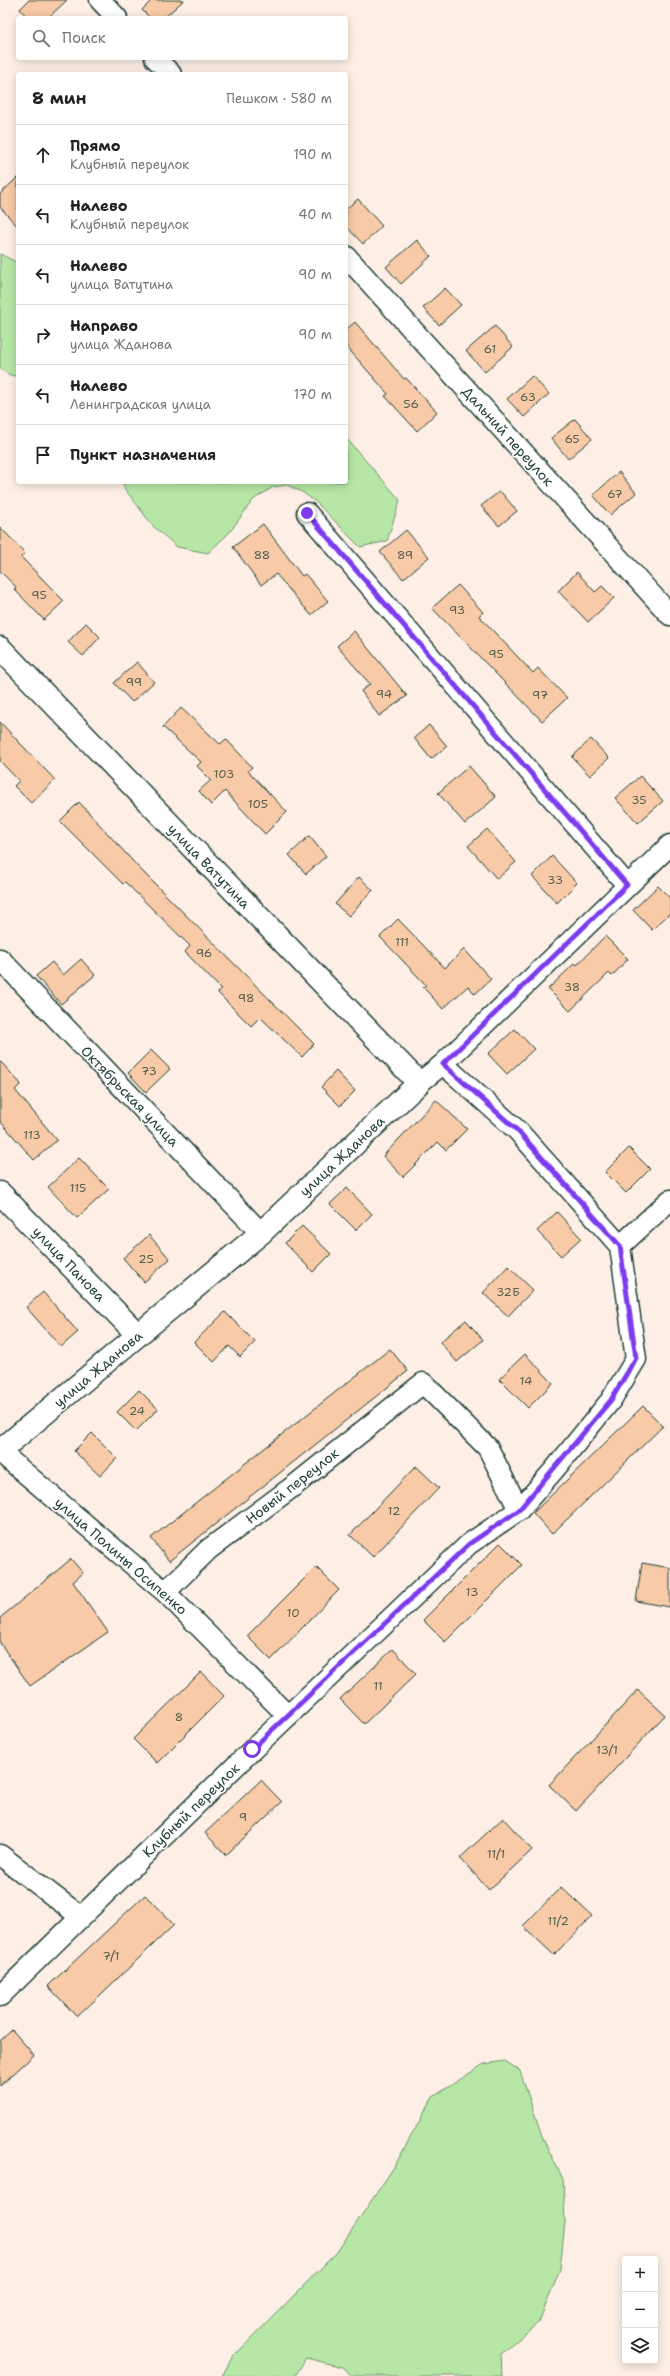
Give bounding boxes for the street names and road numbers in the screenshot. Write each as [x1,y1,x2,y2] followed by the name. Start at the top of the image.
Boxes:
[458,382,558,490] street label: Дальний переулок
[164,820,254,912] street label: улица Ватутина
[77,1042,183,1150] street label: Октябрьская улица
[296,1112,389,1200] street label: улица Жданова
[29,1223,110,1306] street label: улица Панова
[50,1327,146,1411] street label: улица Жданова
[242,1444,343,1528] street label: Новый переулок
[51,1493,191,1619] street label: улица Полины Осипенко
[139,1759,244,1861] street label: Клубный переулок

